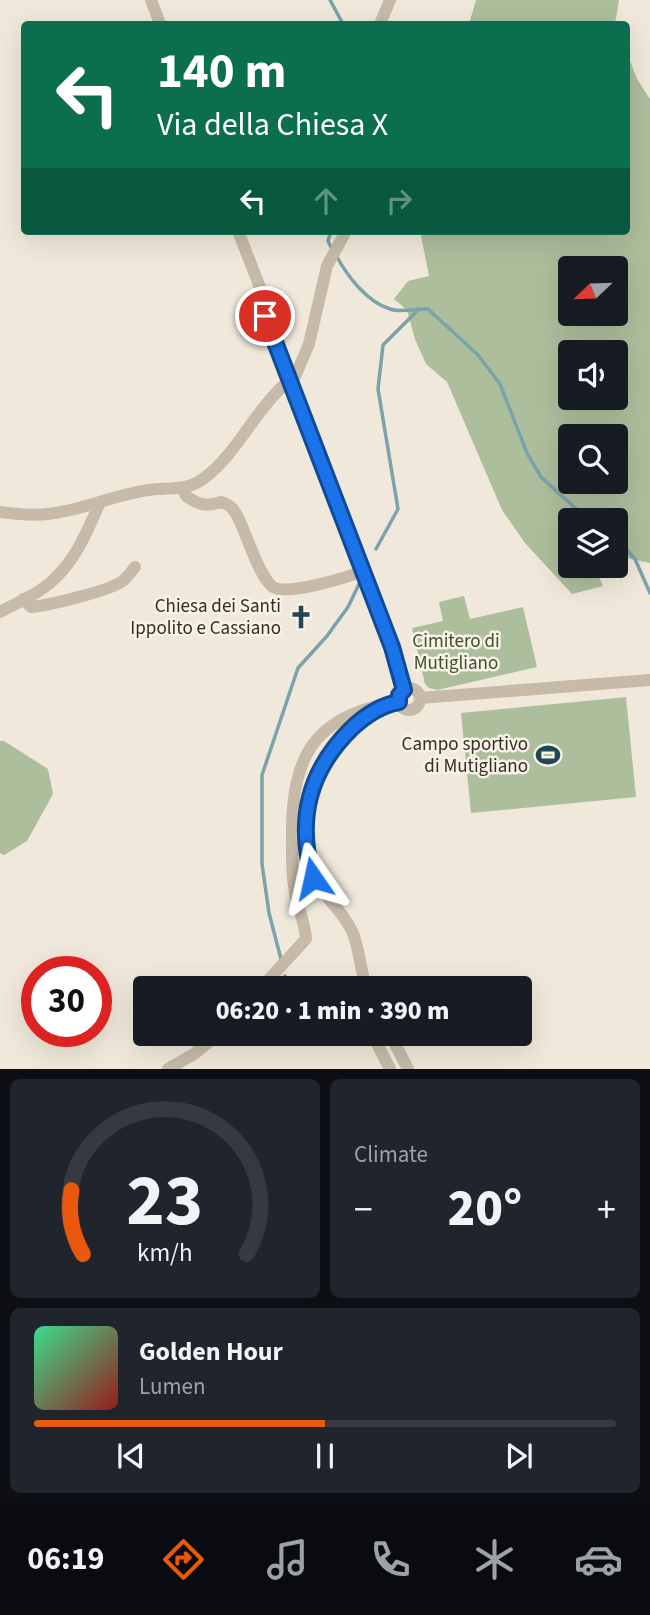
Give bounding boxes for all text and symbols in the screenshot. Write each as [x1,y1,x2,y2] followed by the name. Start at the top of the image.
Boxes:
[157,37,286,107] text: 140 m
[42,49,133,140] icon: left
[157,102,388,148] text: Via della Chiesa X
[234,182,272,220] icon: left
[307,182,345,220] icon: ahead
[380,182,418,220] icon: right
[558,256,628,326] north arrow
[558,256,628,578] map controls
[235,286,295,346] pin
[246,297,284,335] icon: arrive
[558,340,628,410] button: sound
[558,424,628,494] button: search
[558,508,628,578] button: layers
[130,593,281,642] place label: Chiesa dei Santi Ippolito e Cassiano
[287,603,315,631] church icon: Chiesa dei Santi Ippolito e Cassiano
[412,628,500,677] park label: Cimitero di Mutigliano
[402,731,528,780] place label: Campo sportivo di Mutigliano
[534,741,562,769] sports icon: Campo sportivo di Mutigliano
[276,841,350,915] position arrow
[21,956,112,1047] speed limit sign: 30
[216,992,449,1029] text: 06:20 · 1 min · 390 m
[354,1138,428,1171] text: Climate
[127,1150,203,1254] text: 23
[448,1172,522,1246] text: 20°
[354,1183,373,1237] text: −
[597,1183,616,1237] text: +
[137,1235,193,1271] text: km/h
[139,1333,283,1370] text: Golden Hour
[139,1370,206,1403] text: Lumen
[112,1437,150,1475] icon: previous
[306,1437,344,1475] icon: pause
[500,1437,538,1475] icon: next
[159,1535,208,1584] icon: directions
[263,1535,312,1584] icon: music
[366,1535,415,1584] icon: phone
[470,1535,519,1584] icon: climate
[574,1535,623,1584] icon: car
[27,1536,105,1582] text: 06:19

